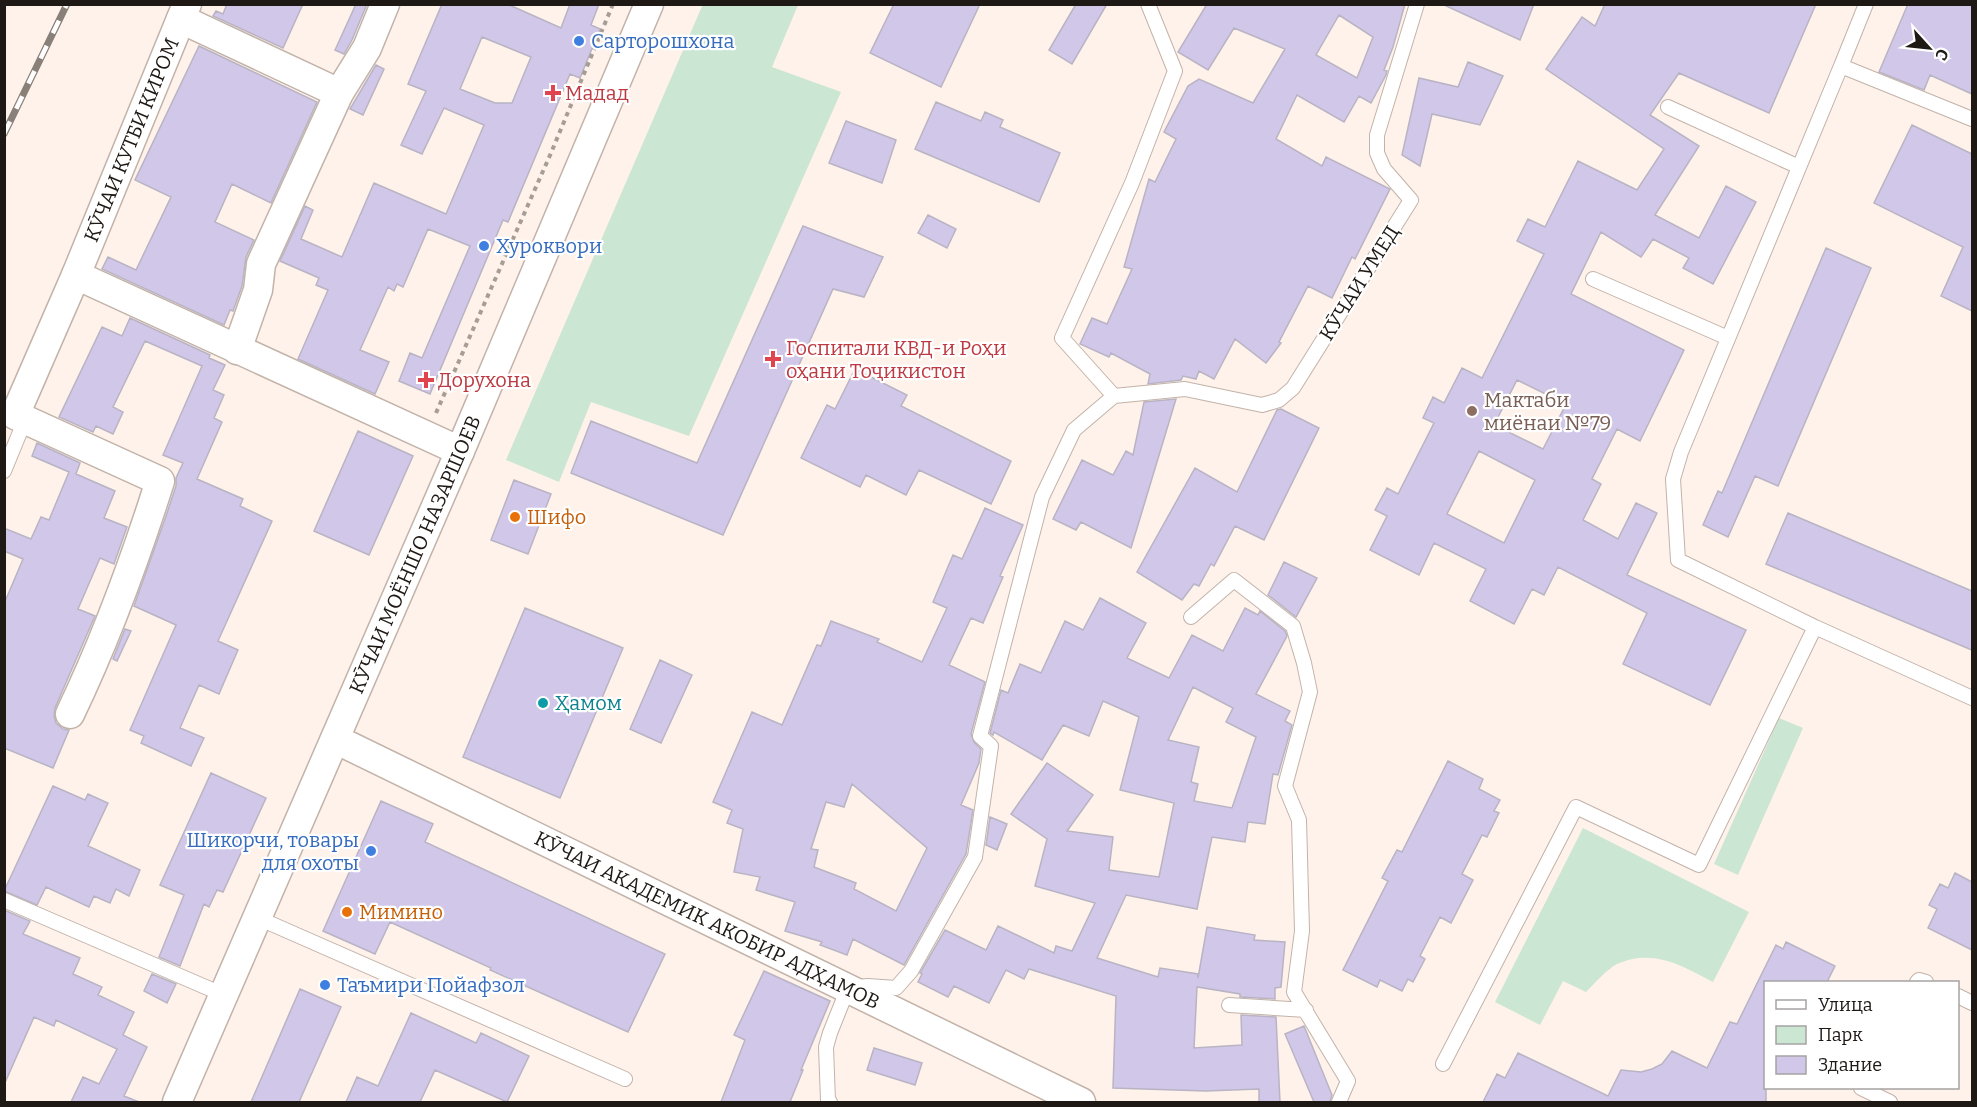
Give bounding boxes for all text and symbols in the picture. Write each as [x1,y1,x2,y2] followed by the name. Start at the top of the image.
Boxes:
[1899,18,1959,78] north arrow
[591,29,734,53] place label: Сарторошхона
[79,34,184,245] street label: КӮЧАИ КУТБИ КИРОМ
[572,34,586,48] marker: Сарторошхона
[1931,46,1953,63] text: С
[565,81,629,105] place label: Мадад
[546,86,560,100] marker: Мадад
[1314,221,1404,345] street label: КӮЧАИ УМЕД
[496,234,602,258] place label: Хуроквори
[477,239,491,253] marker: Хуроквори
[786,336,1006,383] place label: Госпитали КВД-и Роҳи оҳани Тоҷикистон
[764,350,782,368] marker: Госпитали КВД-и Роҳи оҳани Тоҷикистон
[438,368,531,392] place label: Дорухона
[419,373,433,387] marker: Дорухона
[1484,388,1611,435] place label: Мактаби миёнаи №79
[1465,404,1479,418] marker: Мактаби миёнаи №79
[344,412,486,697] street label: КӮЧАИ МОЁНШО НАЗАРШОЕВ
[527,505,586,529] place label: Шифо
[508,510,522,524] marker: Шифо
[555,691,622,715] place label: Ҳамом
[536,696,550,710] marker: Ҳамом
[531,826,884,1014] street label: КӮЧАИ АКАДЕМИК АКОБИР АДҲАМОВ
[187,828,359,875] place label: Шикорчи, товары для охоты
[364,844,378,858] marker: Шикорчи, товары для охоты
[359,900,443,924] place label: Мимино
[340,905,354,919] marker: Мимино
[337,973,525,997] place label: Таъмири Пойафзол
[318,978,332,992] marker: Таъмири Пойафзол
[1764,981,1959,1089] legend
[1818,994,1873,1016] text: Улица
[1818,1024,1863,1046] text: Парк
[1818,1054,1882,1076] text: Здание

